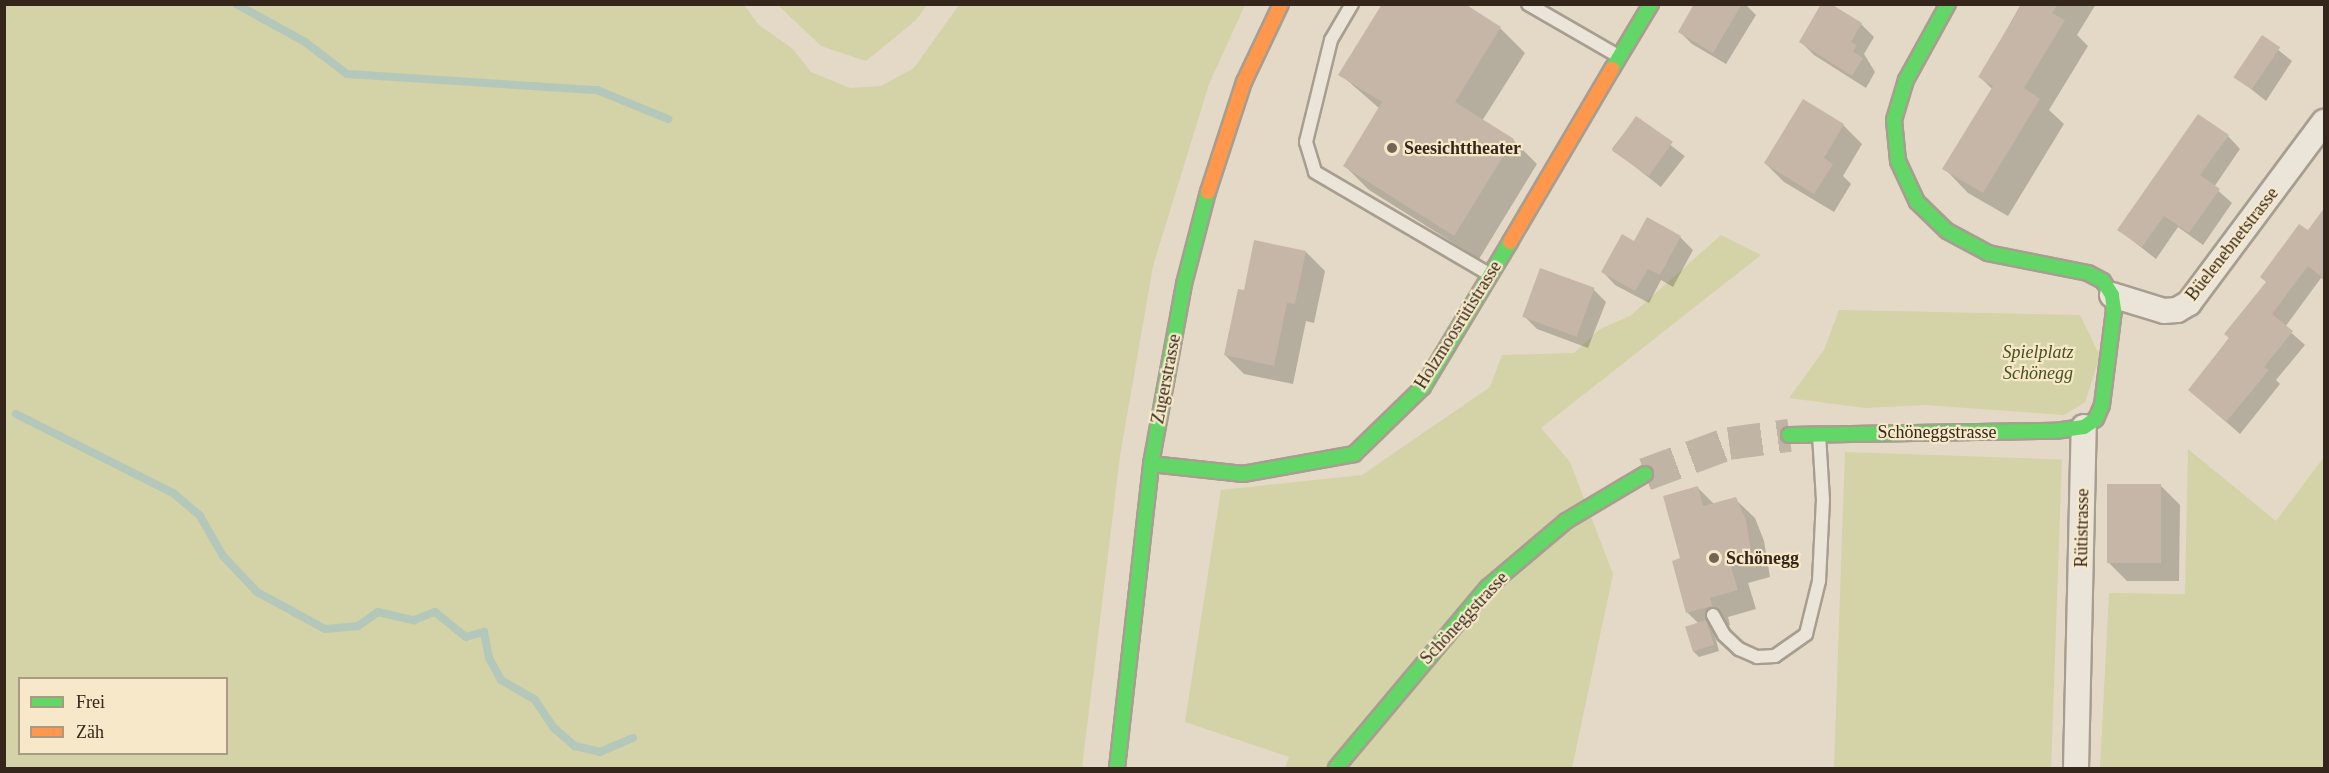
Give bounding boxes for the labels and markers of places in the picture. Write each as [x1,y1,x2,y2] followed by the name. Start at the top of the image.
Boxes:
[1404,137,1521,159] place label: Seesichttheater
[1385,141,1399,155] marker: Seesichttheater
[1726,547,1799,569] place label: Schönegg
[1707,551,1721,565] marker: Schönegg

